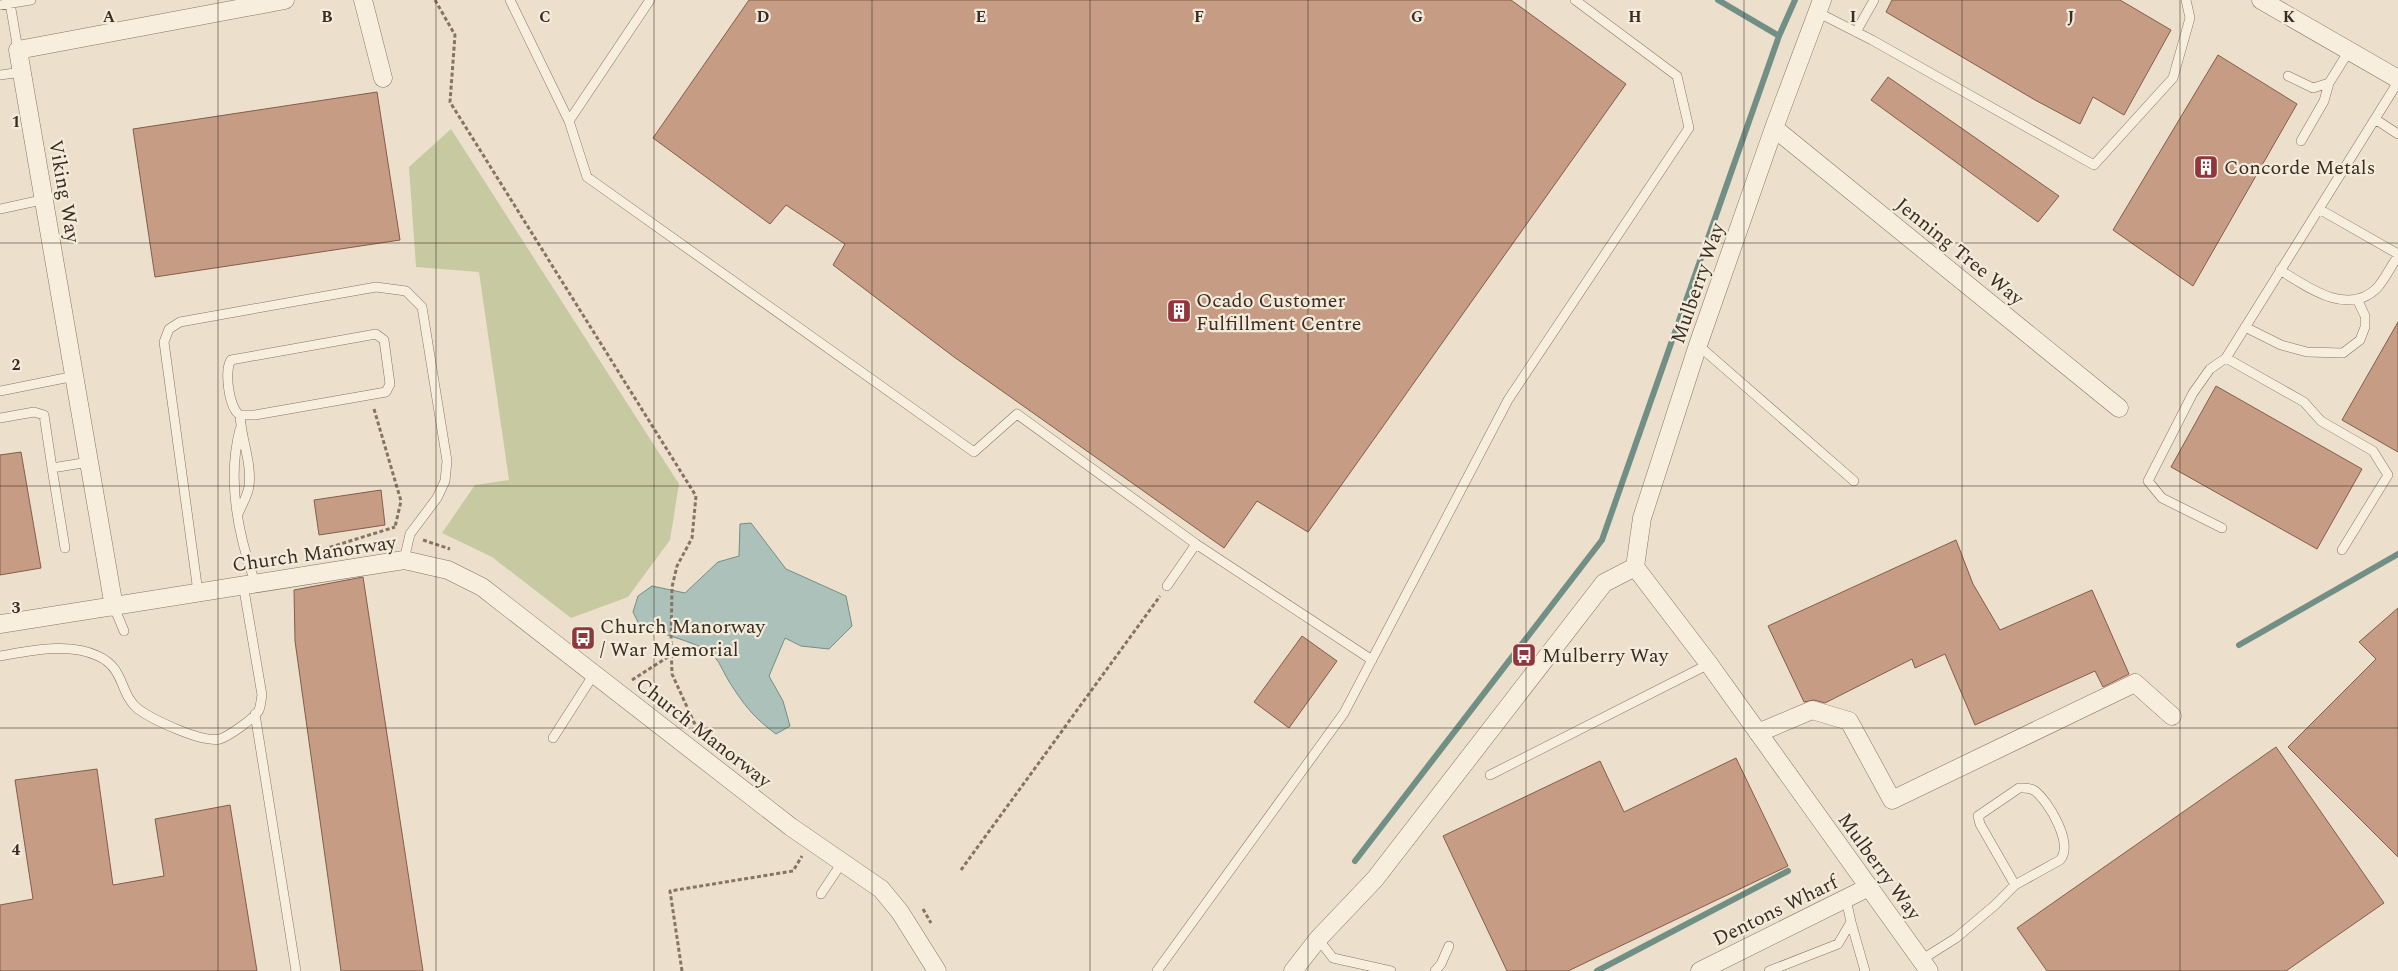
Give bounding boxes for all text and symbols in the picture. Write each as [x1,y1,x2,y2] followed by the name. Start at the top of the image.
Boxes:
[103,5,116,29] text: A
[321,5,333,29] text: B
[539,5,551,29] text: C
[757,5,770,29] text: D
[976,5,986,29] text: E
[1194,5,1204,29] text: F
[1411,5,1423,29] text: G
[1628,5,1642,29] text: H
[1850,5,1856,29] text: I
[2068,5,2075,29] text: J
[2283,5,2296,29] text: K
[12,110,20,134] text: 1
[40,137,88,246] street label: Viking Way
[2224,153,2375,183] place label: Concorde Metals
[2193,154,2219,180] building icon: Concorde Metals
[1889,191,2031,314] street label: Jenning Tree Way
[1663,217,1733,348] street label: Mulberry Way
[1196,286,1361,339] place label: Ocado Customer Fulfillment Centre
[1166,298,1192,324] building icon: Ocado Customer Fulfillment Centre
[12,353,21,377] text: 2
[230,527,399,580] street label: Church Manorway
[12,596,21,620] text: 3
[600,612,767,665] place label: Church Manorway / War Memorial
[570,625,596,651] bus stop icon: Church Manorway / War Memorial
[1542,641,1670,671] place label: Mulberry Way
[1511,642,1537,668] bus stop icon: Mulberry Way
[629,670,779,796] street label: Church Manorway
[1830,807,1929,928] street label: Mulberry Way
[12,838,21,862] text: 4
[1708,867,1845,954] street label: Dentons Wharf

